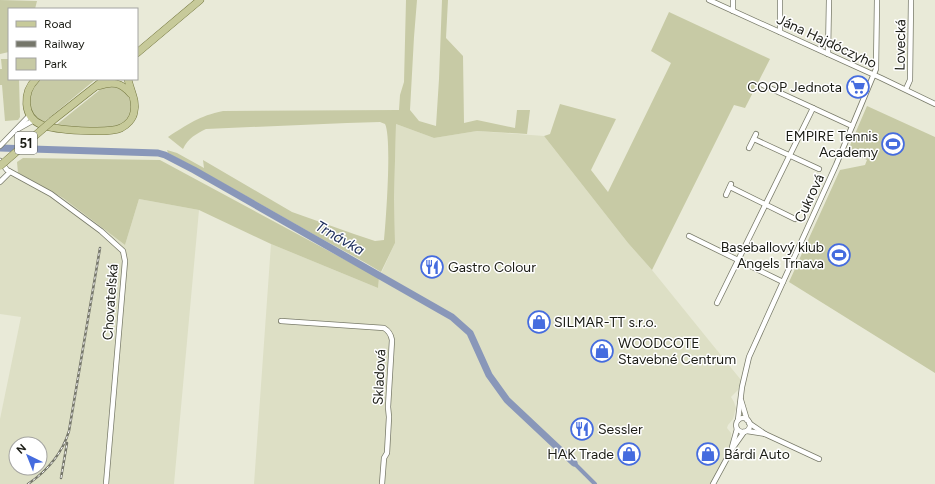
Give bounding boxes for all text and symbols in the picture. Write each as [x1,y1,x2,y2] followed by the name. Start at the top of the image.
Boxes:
[8,8,138,80] legend
[774,11,879,72] street label: Jána Hajdóczyho
[44,17,72,31] text: Road
[892,19,909,71] street label: Lovecká
[44,37,85,51] text: Railway
[44,57,67,71] text: Park
[845,74,871,100] supermarket icon: COOP Jednota
[747,79,842,96] place label: COOP Jednota
[786,128,879,161] place label: EMPIRE Tennis Academy
[880,131,906,157] sports icon: EMPIRE Tennis Academy
[15,132,37,154] road number: 51
[791,171,828,225] street label: Cukrová
[312,217,368,259] water label: Trnávka
[721,239,824,272] place label: Baseballový klub Angels Trnava
[826,242,852,268] sports icon: Baseballový klub Angels Trnava
[419,254,445,280] restaurant icon: Gastro Colour
[448,259,536,276] place label: Gastro Colour
[99,263,122,341] street label: Chovateľská
[526,309,552,335] shop icon: SILMAR-TT s.r.o.
[554,314,657,331] place label: SILMAR-TT s.r.o.
[618,335,736,368] place label: WOODCOTE Stavebné Centrum
[589,338,615,364] shop icon: WOODCOTE Stavebné Centrum
[370,349,389,405] street label: Skladová
[569,416,595,442] restaurant icon: Sessler
[598,421,643,438] place label: Sessler
[8,436,48,476] north arrow
[14,441,29,457] text: N
[616,441,642,467] shop icon: HAK Trade
[695,441,721,467] shop icon: Bárdi Auto
[547,446,614,463] place label: HAK Trade
[724,446,790,463] place label: Bárdi Auto

